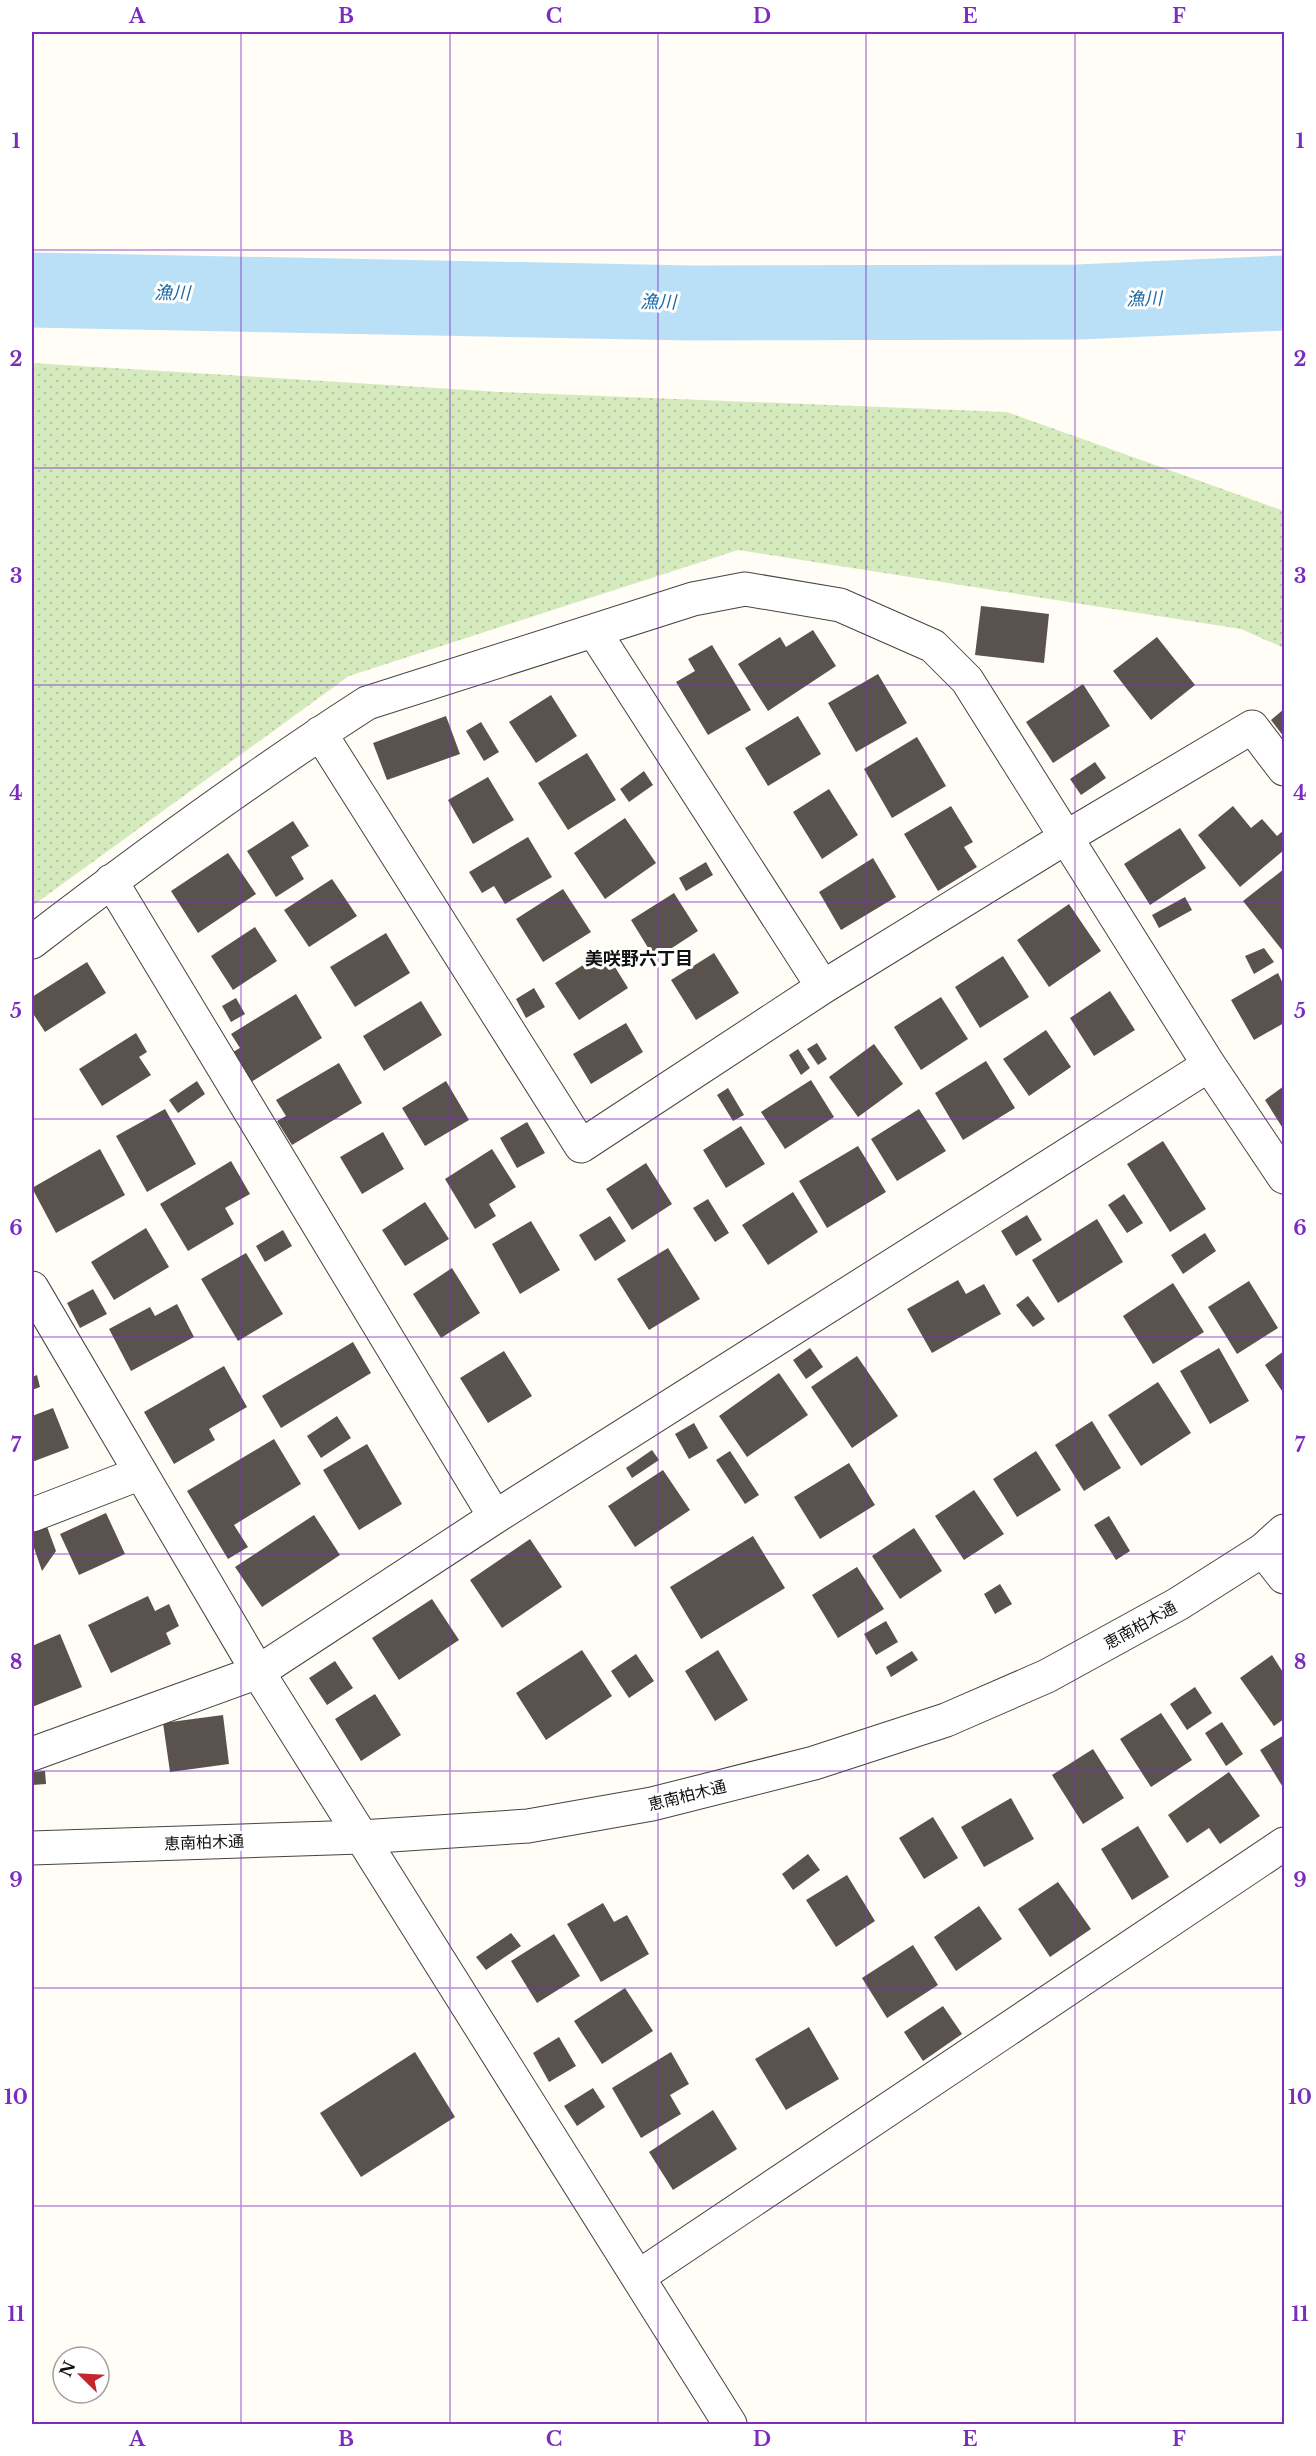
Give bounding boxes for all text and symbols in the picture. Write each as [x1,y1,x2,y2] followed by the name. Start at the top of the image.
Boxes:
[128,4,146,28] text: A
[338,4,354,28] text: B
[546,4,562,28] text: C
[753,4,771,28] text: D
[962,4,978,28] text: E
[1172,4,1186,28] text: F
[12,129,21,153] text: 1
[1296,129,1305,153] text: 1
[154,282,192,304] water label: 漁川
[1126,287,1164,311] water label: 漁川
[640,291,678,313] water label: 漁川
[9,347,23,371] text: 2
[1293,347,1307,371] text: 2
[10,564,22,588] text: 3
[1294,564,1306,588] text: 3
[9,781,23,805] text: 4
[1293,781,1307,805] text: 4
[585,948,693,970] district label: 美咲野六丁目
[10,999,22,1023] text: 5
[1294,999,1306,1023] text: 5
[9,1216,23,1240] text: 6
[1293,1216,1307,1240] text: 6
[11,1433,22,1457] text: 7
[1295,1433,1306,1457] text: 7
[1100,1597,1180,1653] street label: 恵南柏木通
[10,1650,22,1674] text: 8
[1294,1650,1306,1674] text: 8
[646,1776,728,1814] street label: 恵南柏木通
[164,1831,244,1853] street label: 恵南柏木通
[9,1868,23,1892] text: 9
[1293,1868,1307,1892] text: 9
[4,2085,28,2109] text: 10
[1288,2085,1312,2109] text: 10
[7,2302,25,2326] text: 11
[1291,2302,1309,2326] text: 11
[51,2345,111,2405] north arrow
[55,2358,79,2380] text: N
[128,2427,146,2451] text: A
[338,2427,354,2451] text: B
[546,2427,562,2451] text: C
[753,2427,771,2451] text: D
[962,2427,978,2451] text: E
[1172,2427,1186,2451] text: F

